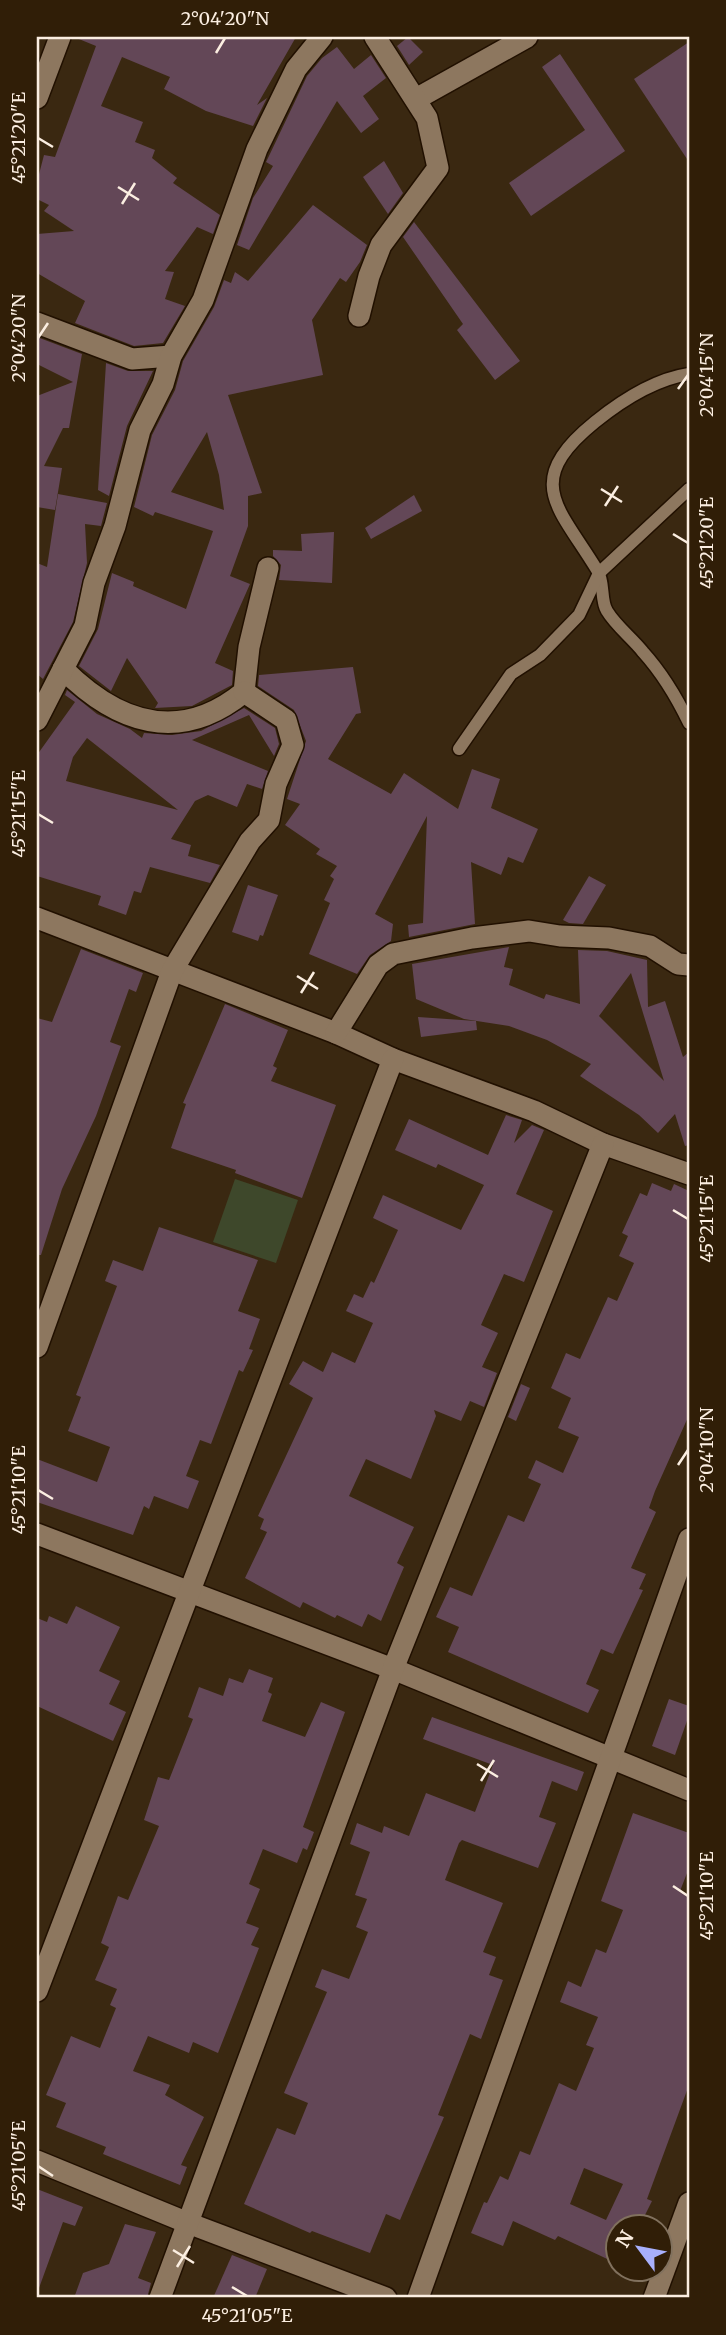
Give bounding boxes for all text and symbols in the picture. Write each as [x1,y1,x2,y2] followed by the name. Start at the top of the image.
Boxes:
[181,7,269,30] text: 2°04'20"N
[7,91,30,184] text: 45°21'20"E
[7,294,30,382] text: 2°04'20"N
[695,333,718,417] text: 2°04'15"N
[695,496,718,589] text: 45°21'20"E
[7,770,30,858] text: 45°21'15"E
[695,1175,718,1263] text: 45°21'15"E
[695,1407,718,1493] text: 2°04'10"N
[7,1445,30,1534] text: 45°21'10"E
[695,1851,718,1940] text: 45°21'10"E
[7,2120,30,2211] text: 45°21'05"E
[604,2212,674,2282] north arrow
[610,2226,639,2252] text: N
[202,2304,293,2327] text: 45°21'05"E

